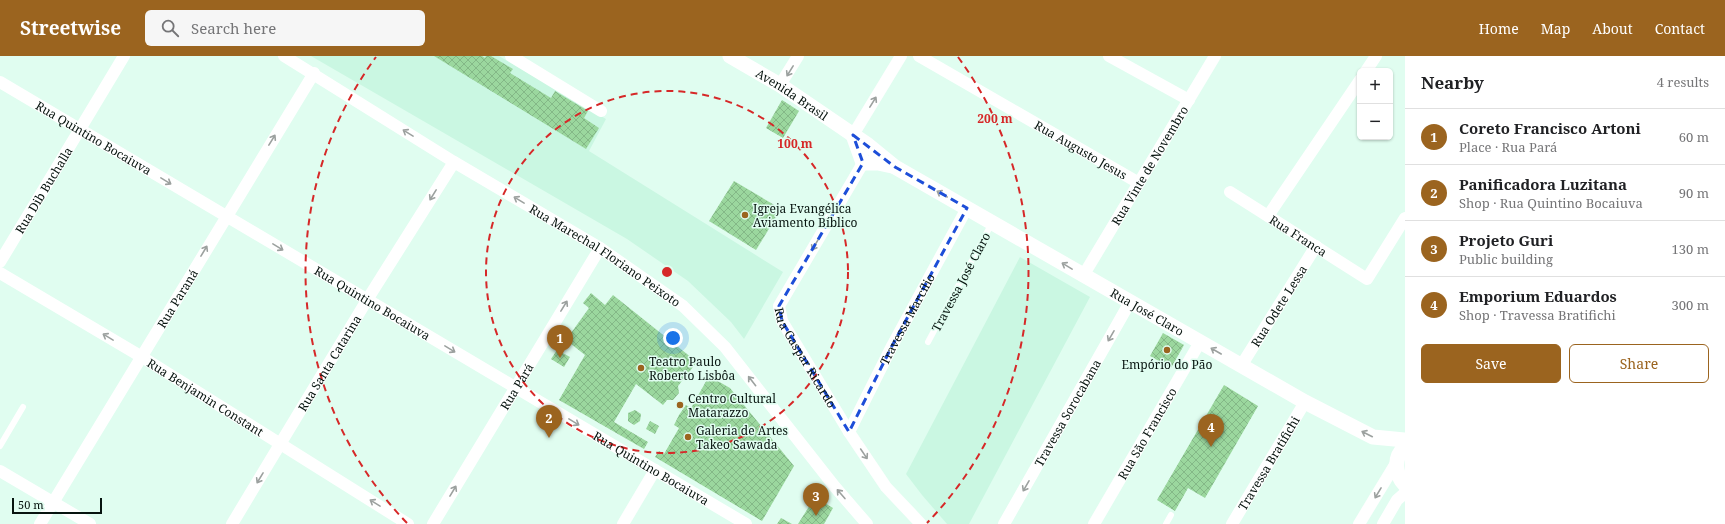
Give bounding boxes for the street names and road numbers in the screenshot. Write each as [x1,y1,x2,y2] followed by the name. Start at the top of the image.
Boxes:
[753,64,832,124] street label: Avenida Brasil
[33,97,155,179] street label: Rua Quintino Bocaiuva
[1107,102,1192,228] street label: Rua Vinte de Novembro
[1032,116,1130,183] street label: Rua Augusto Jesus
[11,143,76,237] street label: Rua Dib Buchalla
[526,200,684,310] street label: Rua Marechal Floriano Peixoto
[1266,211,1331,260] street label: Rua Franca
[928,229,994,335] street label: Travessa José Claro
[1247,261,1311,350] street label: Rua Odete Lessa
[311,262,434,344] street label: Rua Quintino Bocaiuva
[153,266,202,331] street label: Rua Paraná
[875,270,938,368] street label: Travessa Marcílio
[1108,284,1187,339] street label: Rua José Claro
[771,306,841,411] street label: Rua Gaspar Ricardo
[293,311,365,414] street label: Rua Santa Catarina
[144,354,267,440] street label: Rua Benjamin Constant
[1030,356,1105,470] street label: Travessa Sorocabana
[496,360,537,413] street label: Rua Pará
[1113,384,1180,482] street label: Rua São Francisco
[1234,413,1303,513] street label: Travessa Bratifichi
[590,427,713,509] street label: Rua Quintino Bocaiuva

